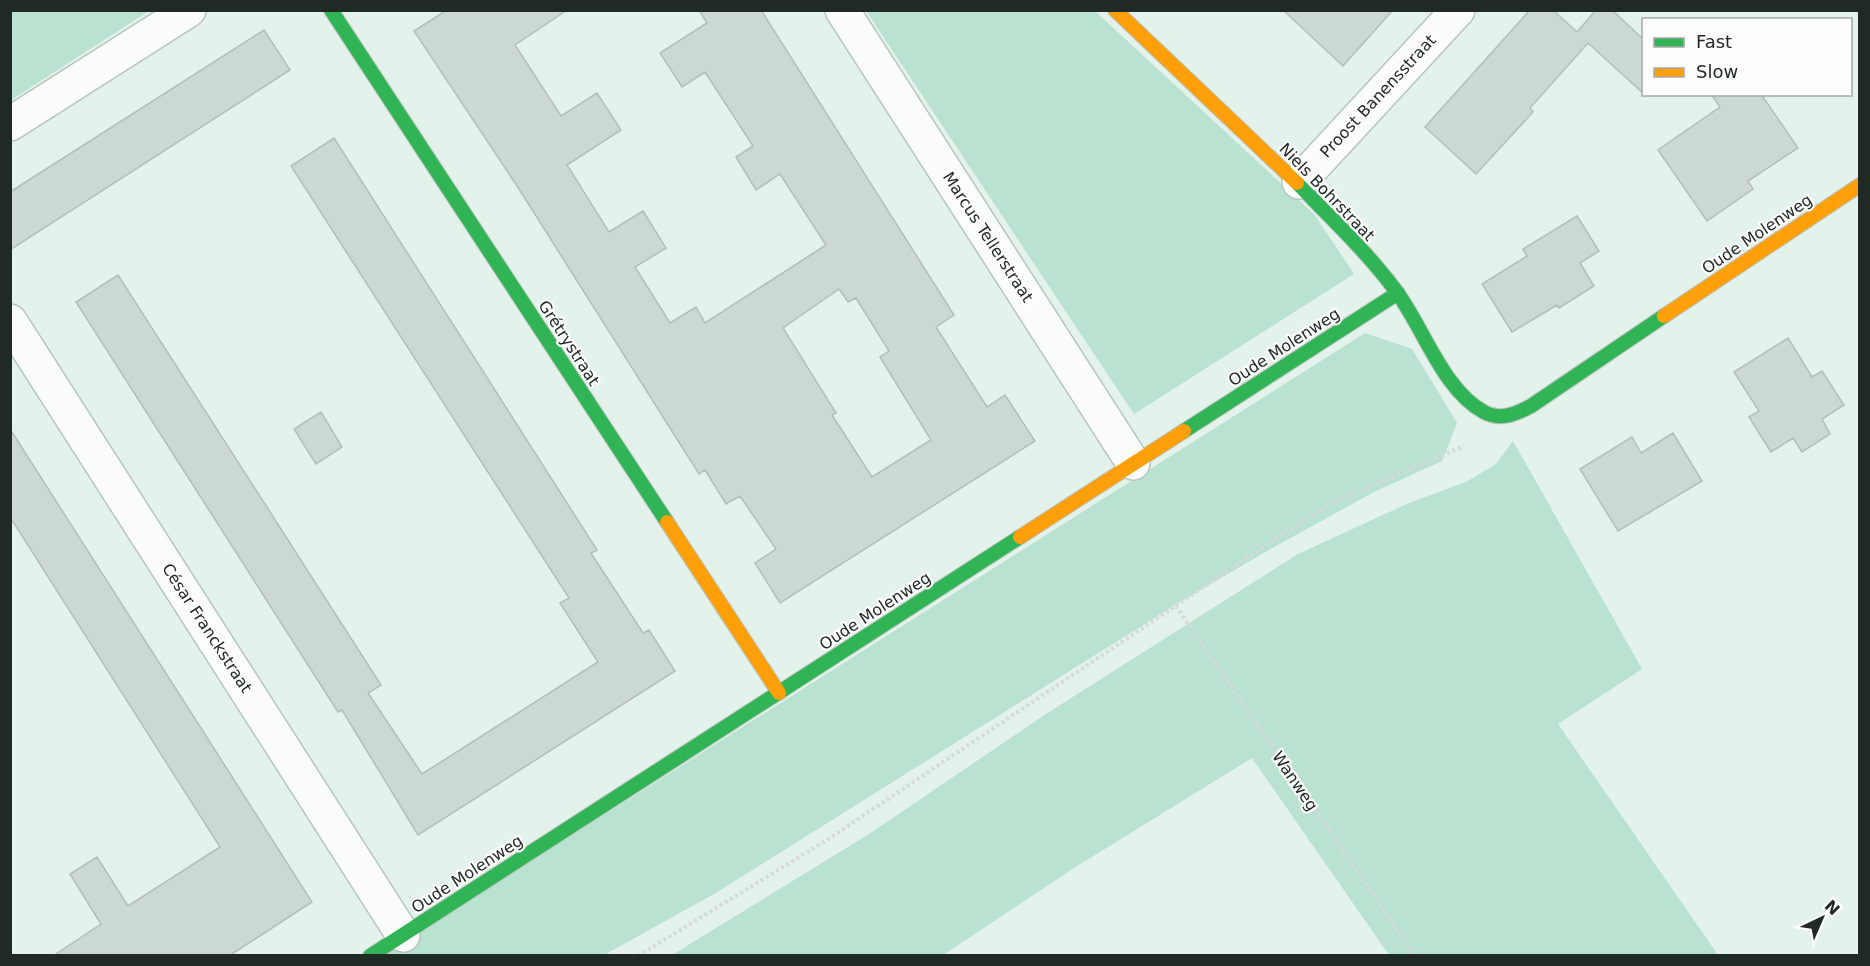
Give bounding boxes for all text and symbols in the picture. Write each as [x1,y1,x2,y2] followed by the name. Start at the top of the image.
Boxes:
[1642,18,1852,96] legend
[1316,31,1440,161] street label: Proost Banensstraat
[1696,31,1732,52] text: Fast
[1696,61,1738,82] text: Slow
[1275,139,1379,245] street label: Niels Bohrstraat
[939,168,1037,306] street label: Marcus Tellerstraat
[1698,190,1816,278] street label: Oude Molenweg
[534,297,604,389] street label: Grétrystraat
[1225,304,1343,390] street label: Oude Molenweg
[158,560,256,696] street label: César Franckstraat
[816,568,934,654] street label: Oude Molenweg
[1268,748,1322,814] street label: Wanweg
[408,831,526,917] street label: Oude Molenweg
[1792,888,1852,948] north arrow
[1821,896,1843,919] text: N

